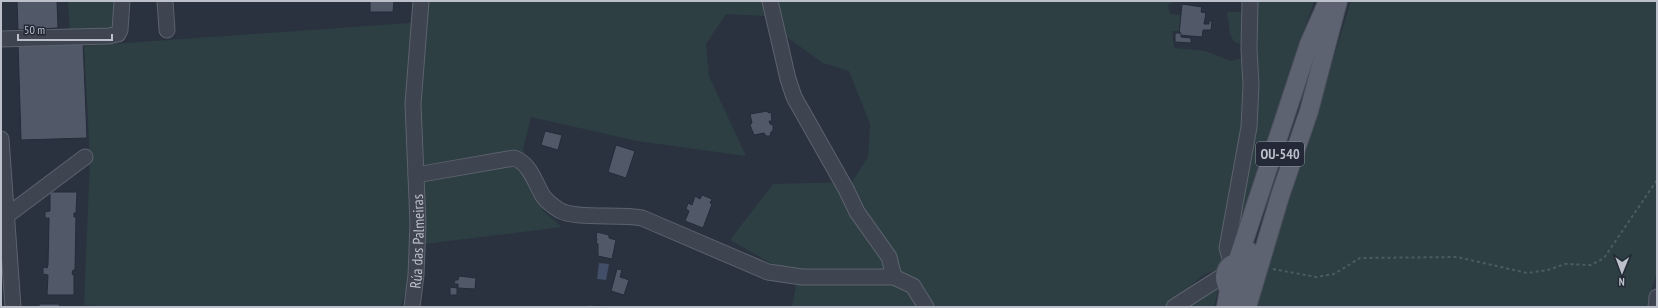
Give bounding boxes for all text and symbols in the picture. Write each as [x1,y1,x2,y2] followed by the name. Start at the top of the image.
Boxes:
[18,16,112,42] scale bar
[24,22,45,37] text: 50 m
[1256,142,1304,166] road number: OU-540
[405,194,428,289] street label: Rúa das Palmeiras
[1602,252,1642,292] north arrow
[1619,275,1625,289] text: N

